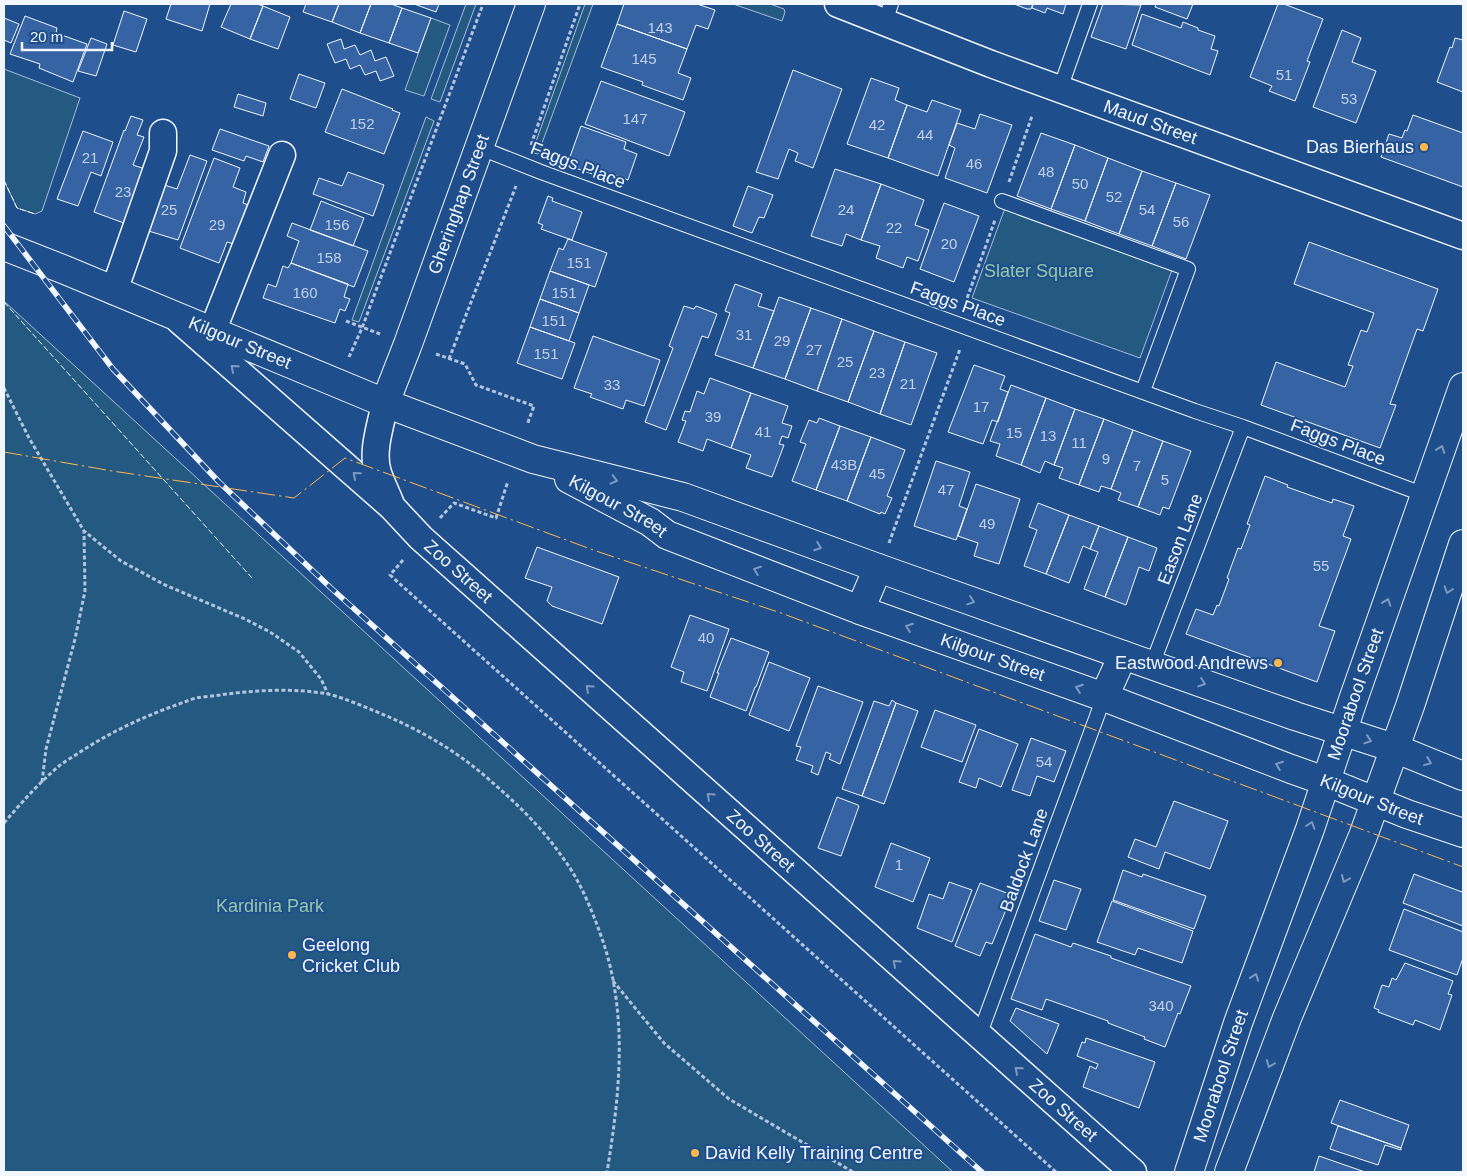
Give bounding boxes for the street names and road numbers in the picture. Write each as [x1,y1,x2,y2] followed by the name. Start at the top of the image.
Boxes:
[1101,96,1200,148] street label: Maud Street
[424,132,493,277] street label: Gheringhap Street
[528,138,628,192] street label: Faggs Place
[908,277,1008,331] street label: Faggs Place
[186,313,294,373] street label: Kilgour Street
[1288,415,1388,469] street label: Faggs Place
[566,471,671,541] street label: Kilgour Street
[1153,491,1207,587] street label: Eason Lane
[420,536,496,607] street label: Zoo Street
[1324,626,1387,763] street label: Moorabool Street
[938,630,1047,685] street label: Kilgour Street
[1317,770,1426,829] street label: Kilgour Street
[723,805,799,876] street label: Zoo Street
[996,805,1052,915] street label: Baldock Lane
[1189,1007,1252,1145] street label: Moorabool Street
[1025,1075,1101,1145] street label: Zoo Street

